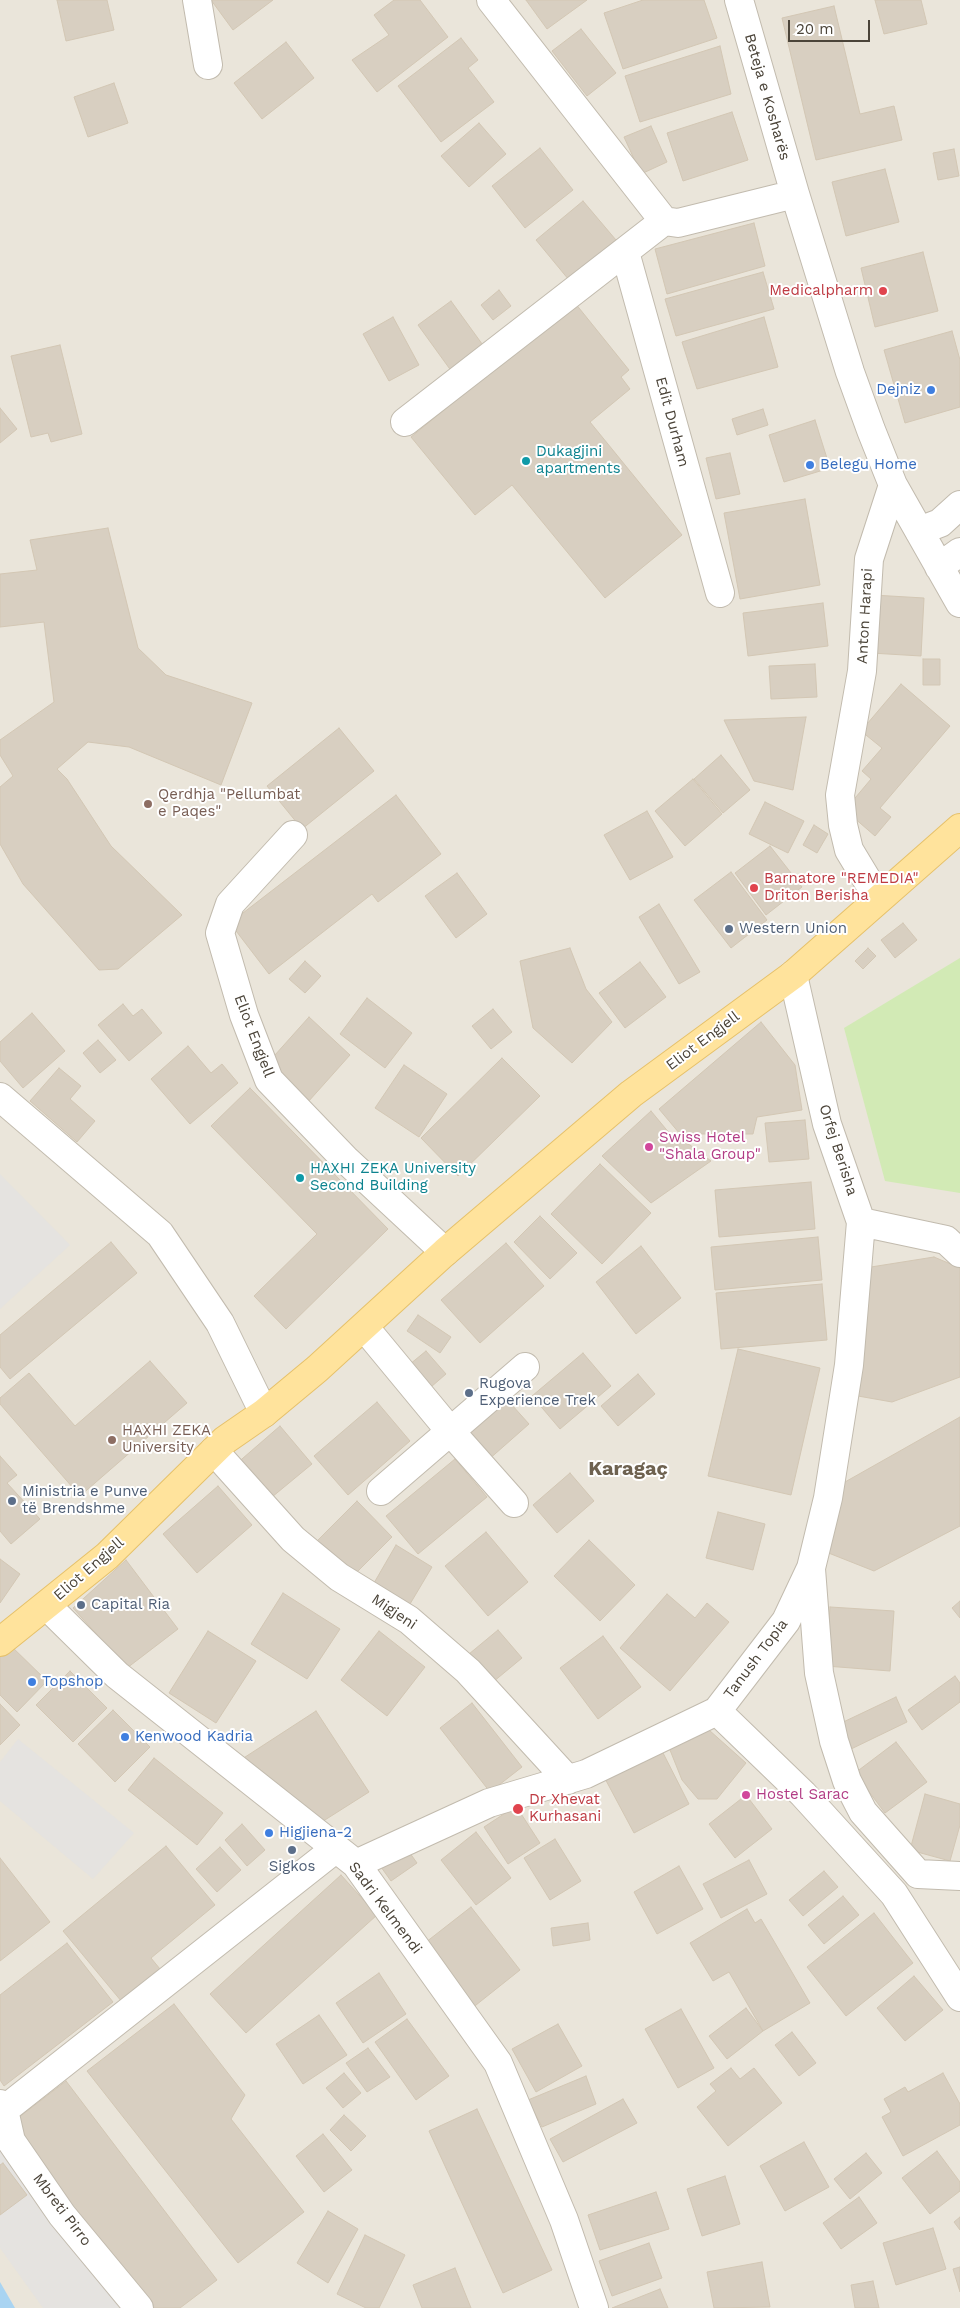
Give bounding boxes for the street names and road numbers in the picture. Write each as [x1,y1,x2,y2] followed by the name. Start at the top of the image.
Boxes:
[740,32,794,162] street label: Beteja e Kosharës
[651,375,693,469] street label: Edit Durham
[854,568,876,664] street label: Anton Harapi
[230,992,278,1080] street label: Eliot Engjell
[663,1008,743,1074] street label: Eliot Engjell
[815,1102,861,1198] street label: Orfej Berisha
[50,1534,128,1604] street label: Eliot Engjell
[368,1590,420,1634] street label: Migjeni
[720,1616,792,1702] street label: Tanush Topia
[345,1858,425,1958] street label: Sadri Kelmendi
[29,2170,95,2250] street label: Mbreti Pirro

